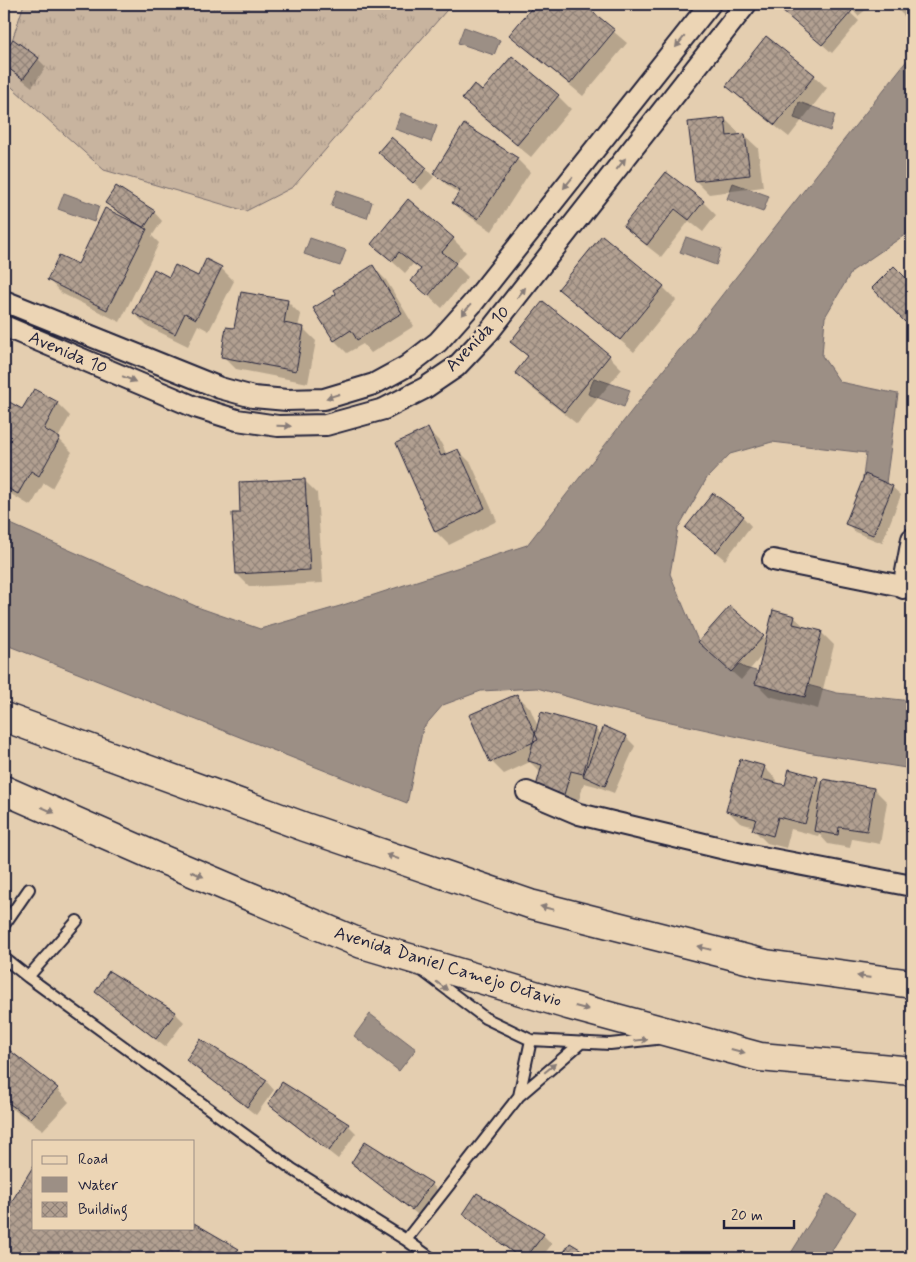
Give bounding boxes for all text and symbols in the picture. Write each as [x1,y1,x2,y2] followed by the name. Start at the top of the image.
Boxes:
[675,35,685,49] one-way arrow
[616,158,626,171] one-way arrow
[562,176,573,189] one-way arrow
[515,286,526,299] one-way arrow
[440,301,516,377] street label: Avenida 10
[461,303,472,316] one-way arrow
[25,326,111,380] street label: Avenida 10
[122,375,137,383] one-way arrow
[325,393,340,401] one-way arrow
[276,422,292,430] one-way arrow
[41,806,55,814] one-way arrow
[385,853,400,860] one-way arrow
[190,871,205,879] one-way arrow
[539,904,554,912] one-way arrow
[331,921,565,1013] street label: Avenida Daniel Camejo Octavio
[697,944,712,952] one-way arrow
[856,973,872,981] one-way arrow
[435,980,448,991] one-way arrow
[574,1005,589,1013] one-way arrow
[633,1036,649,1044] one-way arrow
[731,1047,746,1055] one-way arrow
[543,1062,555,1074] one-way arrow
[32,1140,195,1230] legend
[78,1150,108,1170] text: Road
[78,1176,118,1196] text: Water
[724,1197,794,1229] scale bar
[78,1200,128,1221] text: Building
[731,1206,763,1226] text: 20 m

